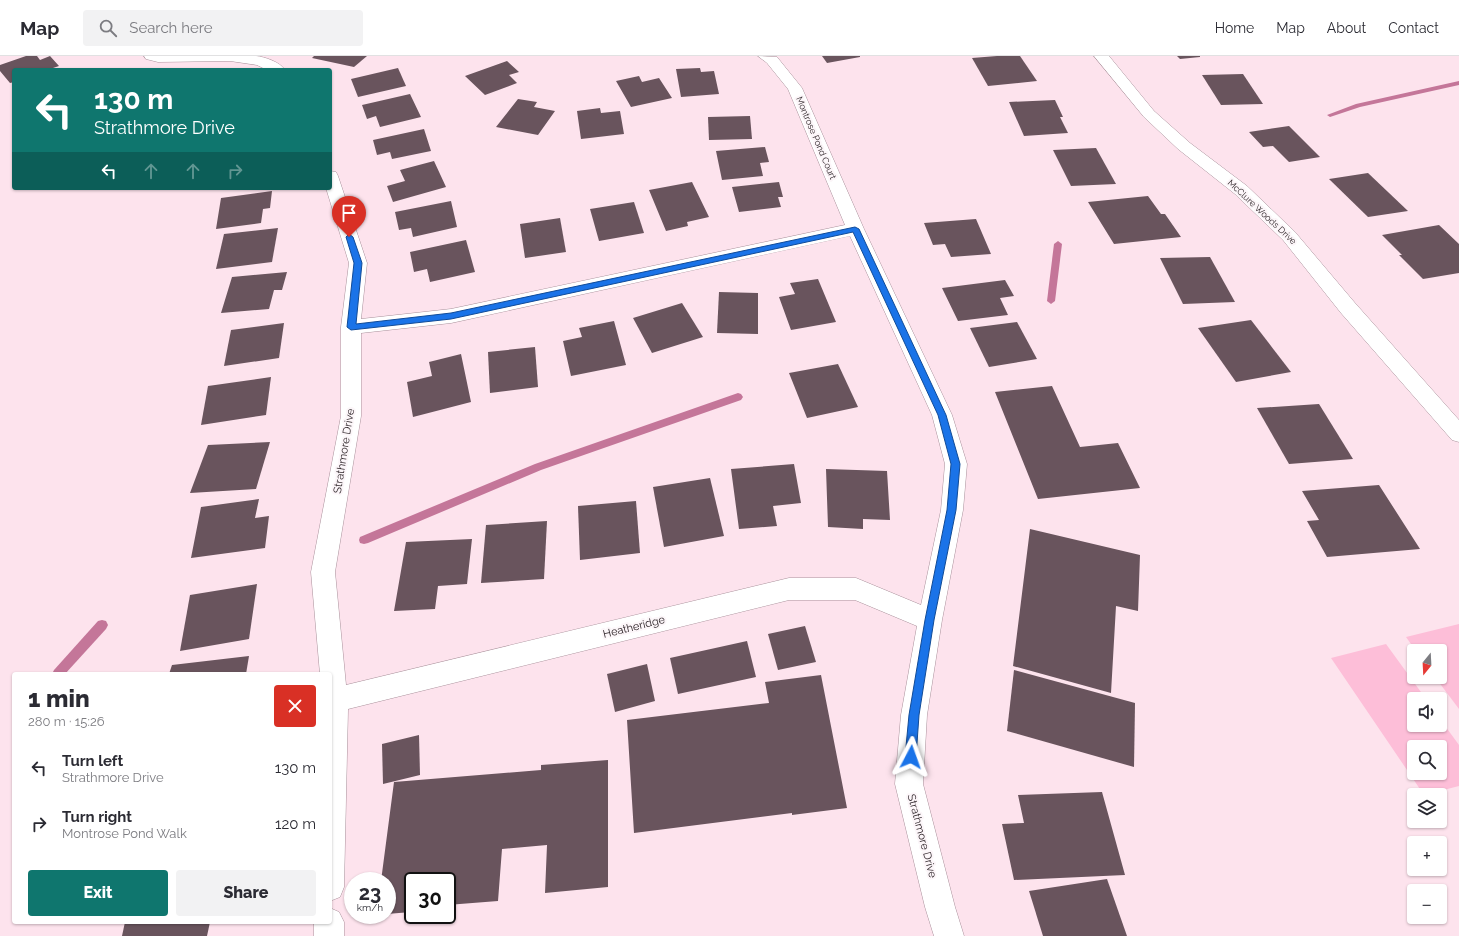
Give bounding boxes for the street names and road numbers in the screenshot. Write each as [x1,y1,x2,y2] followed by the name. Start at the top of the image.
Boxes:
[794,95,838,181] street label: Montrose Pond Court
[1226,178,1299,247] street label: McClure Woods Drive
[331,407,357,494] street label: Strathmore Drive
[602,613,667,641] street label: Heatheridge
[905,793,940,880] street label: Strathmore Drive

